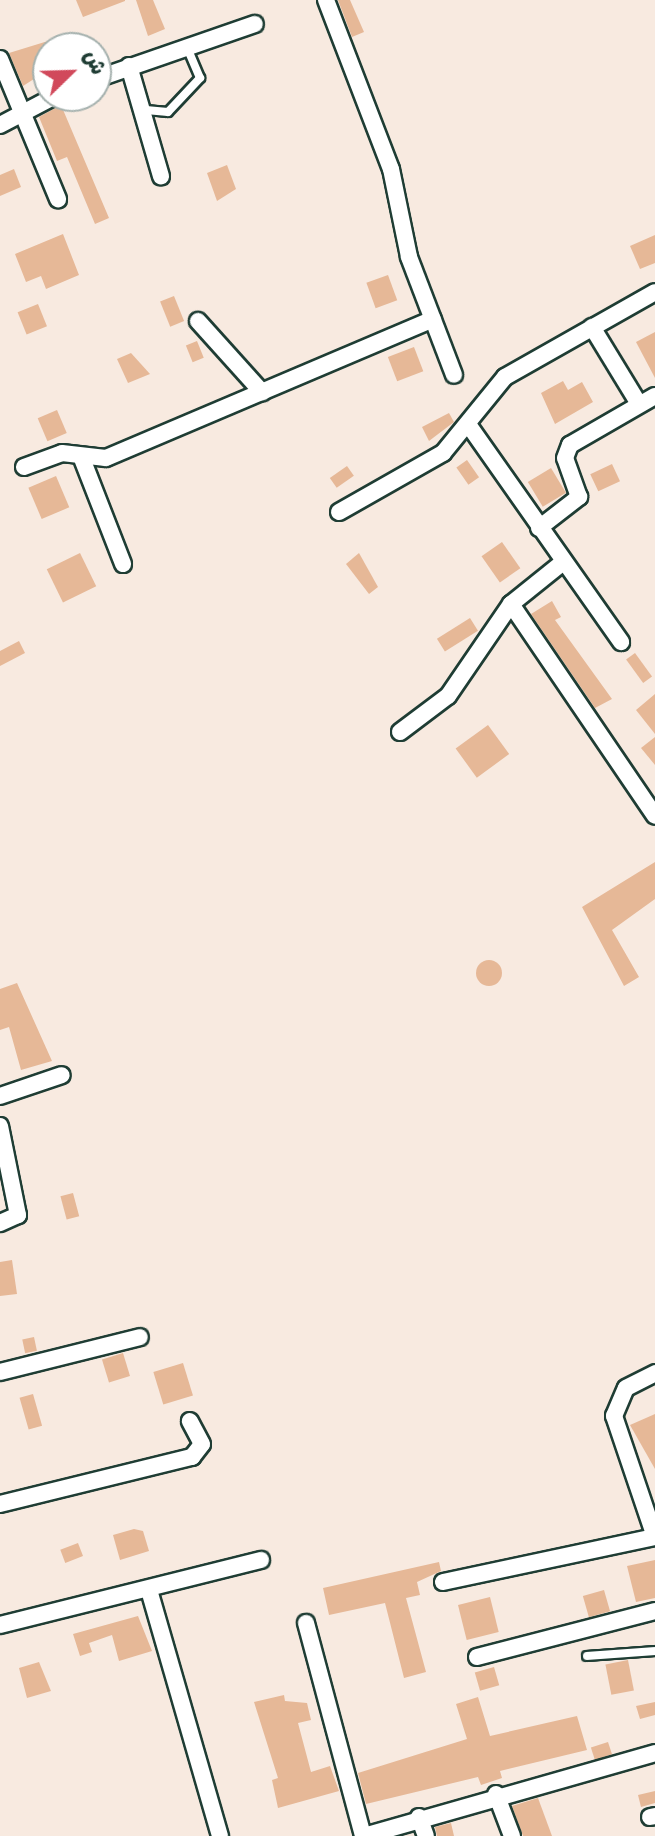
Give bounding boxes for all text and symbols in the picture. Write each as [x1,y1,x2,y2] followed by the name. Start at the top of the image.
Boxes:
[32,32,112,112] north arrow
[76,47,109,80] text: ش

